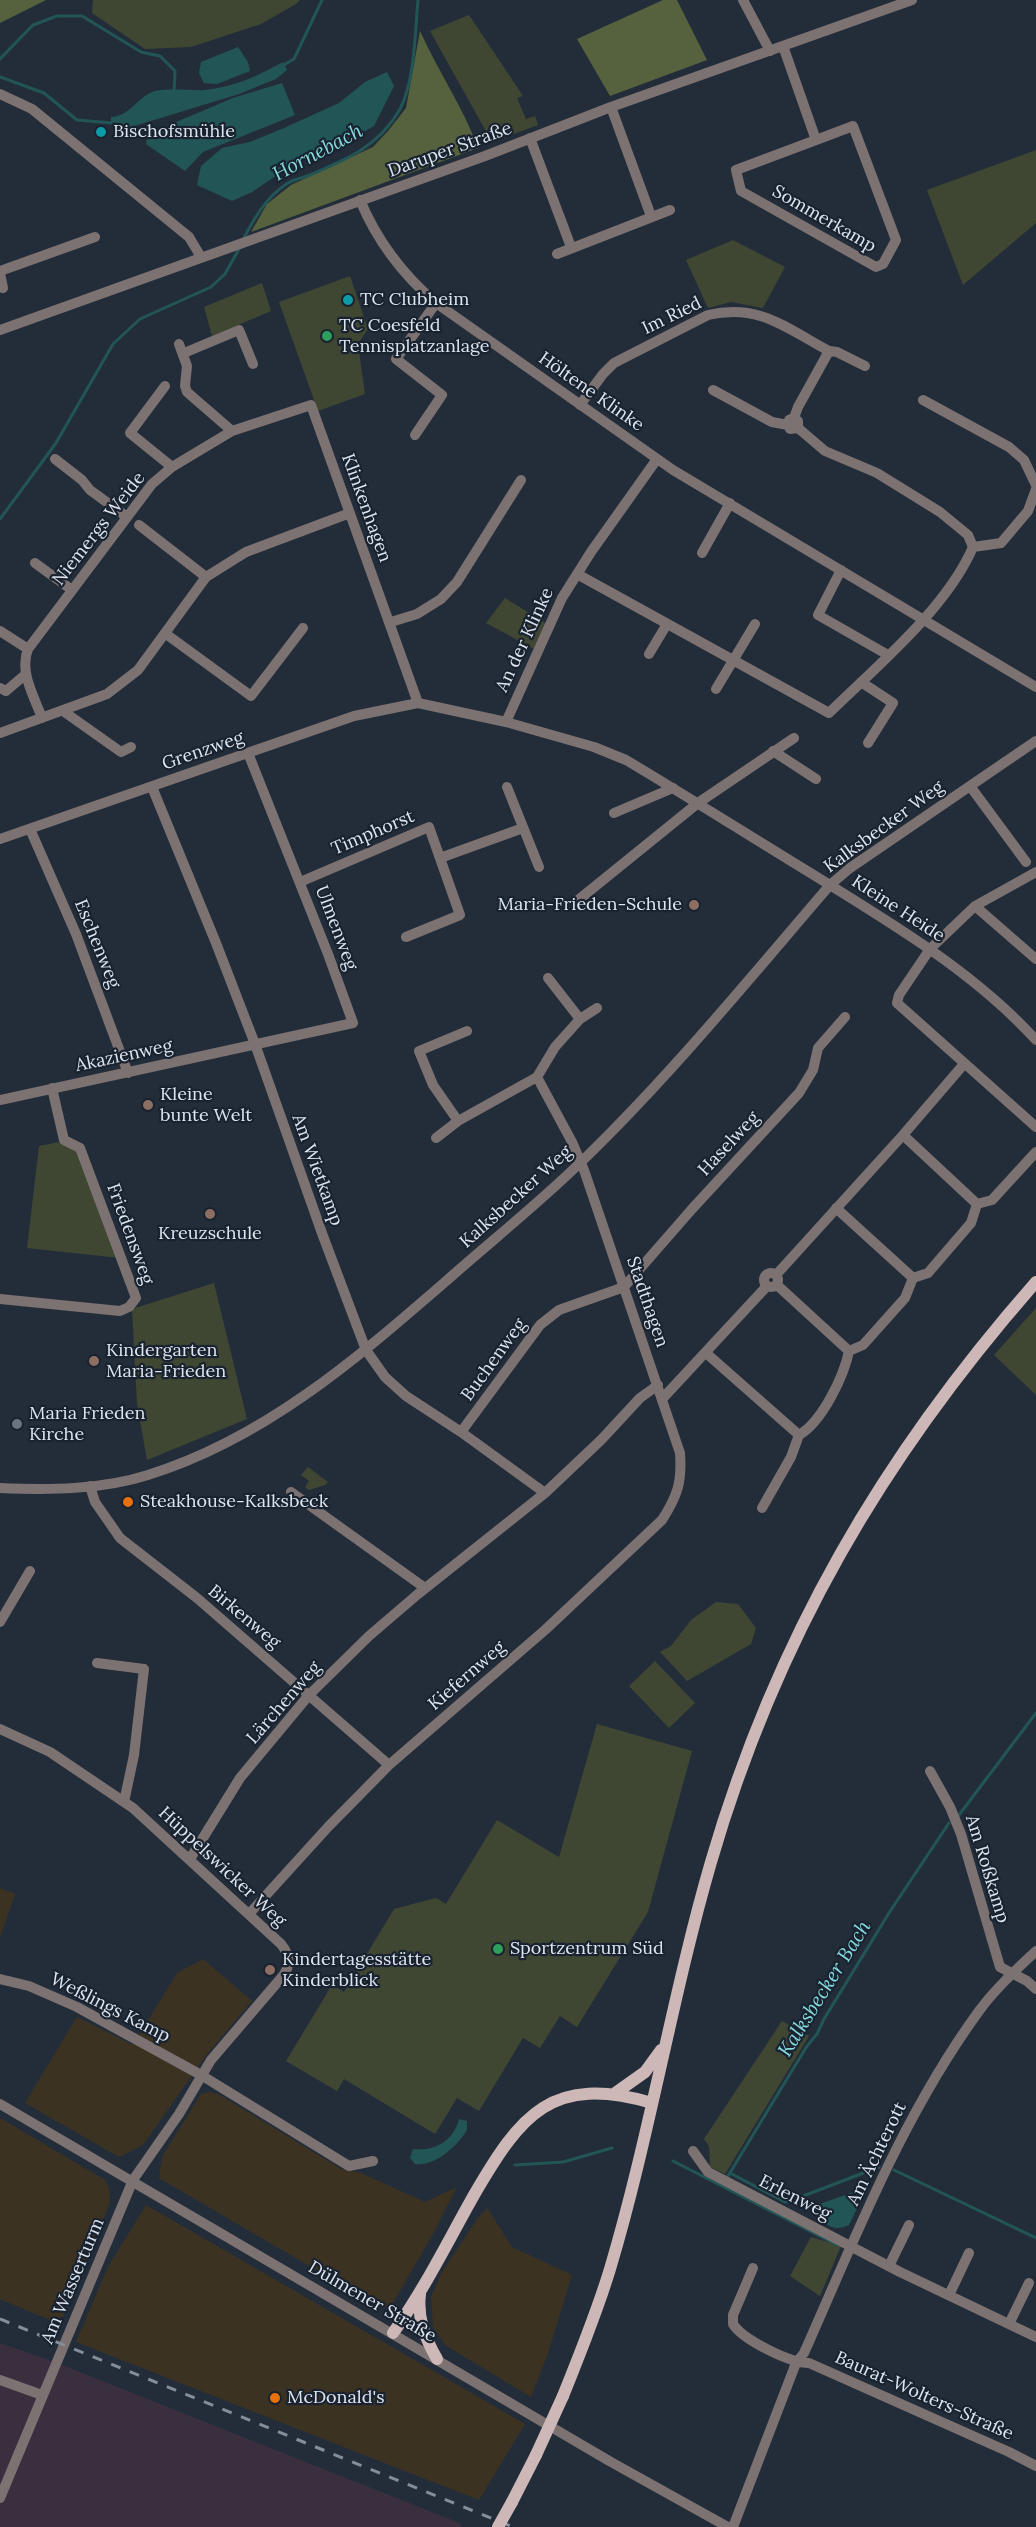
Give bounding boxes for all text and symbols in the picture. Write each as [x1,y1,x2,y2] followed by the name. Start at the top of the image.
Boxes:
[385,118,515,182] street label: Daruper Straße
[269,119,367,187] water label: Hornebach
[113,121,235,143] place label: Bischofsmühle
[94,125,108,139] marker: Bischofsmühle
[768,181,880,257] street label: Sommerkamp
[360,289,469,311] place label: TC Clubheim
[639,292,705,340] street label: Im Ried
[341,293,355,307] marker: TC Clubheim
[339,315,490,358] place label: TC Coesfeld Tennisplatzanlage
[320,329,334,343] marker: TC Coesfeld Tennisplatzanlage
[534,348,648,436] street label: Höltene Klinke
[336,451,396,565] street label: Klinkenhagen
[48,468,150,590] street label: Niemergs Weide
[491,584,559,696] street label: An der Klinke
[159,727,247,775] street label: Grenzweg
[820,776,948,878] street label: Kalksbecker Weg
[328,806,418,860] street label: Timphorst
[848,871,948,947] street label: Kleine Heide
[310,883,362,973] street label: Ulmenweg
[497,894,682,916] place label: Maria-Frieden-Schule
[69,896,125,992] street label: Eschenweg
[687,898,701,912] marker: Maria-Frieden-Schule
[73,1035,175,1077] street label: Akazienweg
[160,1084,252,1126] place label: Kleine bunte Welt
[141,1098,155,1112] marker: Kleine bunte Welt
[694,1107,764,1181] street label: Haselweg
[287,1111,347,1229] street label: Am Wietkamp
[456,1141,576,1253] street label: Kalksbecker Weg
[102,1181,158,1287] street label: Friedensweg
[203,1207,217,1221] marker: Kreuzschule
[158,1223,262,1245] place label: Kreuzschule
[621,1254,673,1350] street label: Stadthagen
[457,1315,531,1405] street label: Buchenweg
[106,1340,226,1382] place label: Kindergarten Maria-Frieden
[87,1354,101,1368] marker: Kindergarten Maria-Frieden
[29,1403,145,1446] place label: Maria Frieden Kirche
[10,1417,24,1431] marker: Maria Frieden Kirche
[140,1491,328,1513] place label: Steakhouse-Kalksbeck
[121,1495,135,1509] marker: Steakhouse-Kalksbeck
[203,1581,285,1653] street label: Birkenweg
[424,1637,510,1715] street label: Kiefernweg
[242,1657,326,1749] street label: Lärchenweg
[154,1802,290,1932] street label: Hüppelswicker Weg
[960,1812,1014,1926] street label: Am Roßkamp
[773,1916,877,2062] water label: Kalksbecker Bach
[510,1938,664,1960] place label: Sportzentrum Süd
[491,1942,505,1956] marker: Sportzentrum Süd
[282,1949,431,1992] place label: Kindertagesstätte Kinderblick
[263,1963,277,1977] marker: Kindertagesstätte Kinderblick
[46,1969,174,2047] street label: Weßlings Kamp
[843,2099,911,2209] street label: Am Ächterott
[755,2171,835,2225] street label: Erlenweg
[37,2215,109,2347] street label: Am Wasserturm
[304,2257,440,2347] street label: Dülmener Straße
[831,2347,1017,2445] street label: Baurat-Wolters-Straße
[287,2387,385,2409] place label: McDonald's
[268,2391,282,2405] marker: McDonald's

